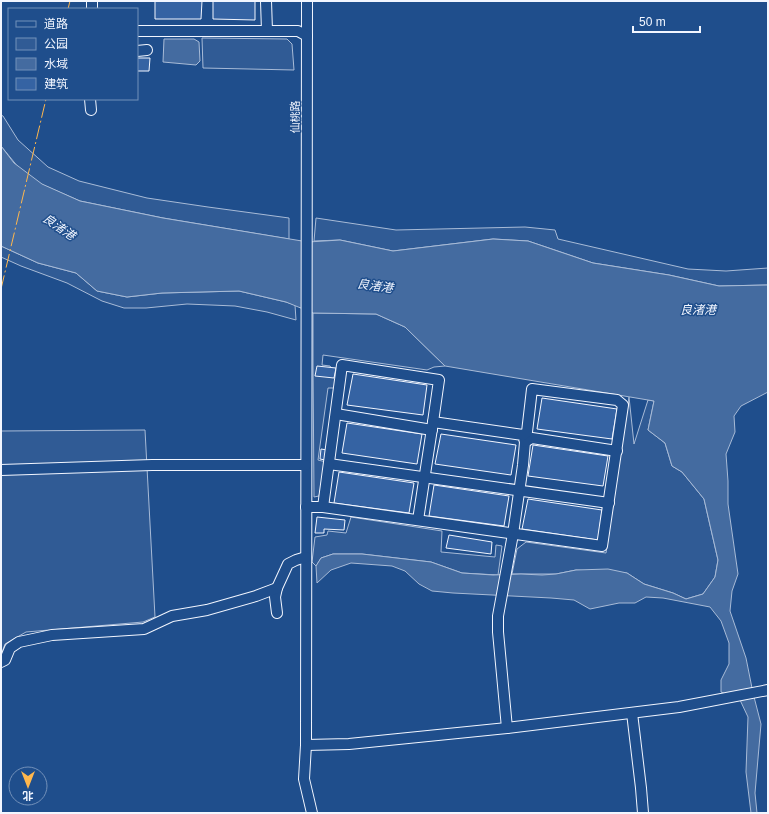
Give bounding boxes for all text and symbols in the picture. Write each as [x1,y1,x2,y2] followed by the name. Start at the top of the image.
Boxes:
[8,8,138,100] legend
[633,8,700,34] scale bar
[639,15,666,29] text: 50 m
[44,17,68,31] text: 道路
[44,37,68,51] text: 公园
[44,57,68,71] text: 水域
[44,77,68,91] text: 建筑
[289,101,301,134] street label: 仙桃路
[40,211,79,244] water label: 良渚港
[356,277,396,296] water label: 良渚港
[680,303,718,317] water label: 良渚港
[8,766,48,806] north arrow
[23,790,34,802] text: 北

